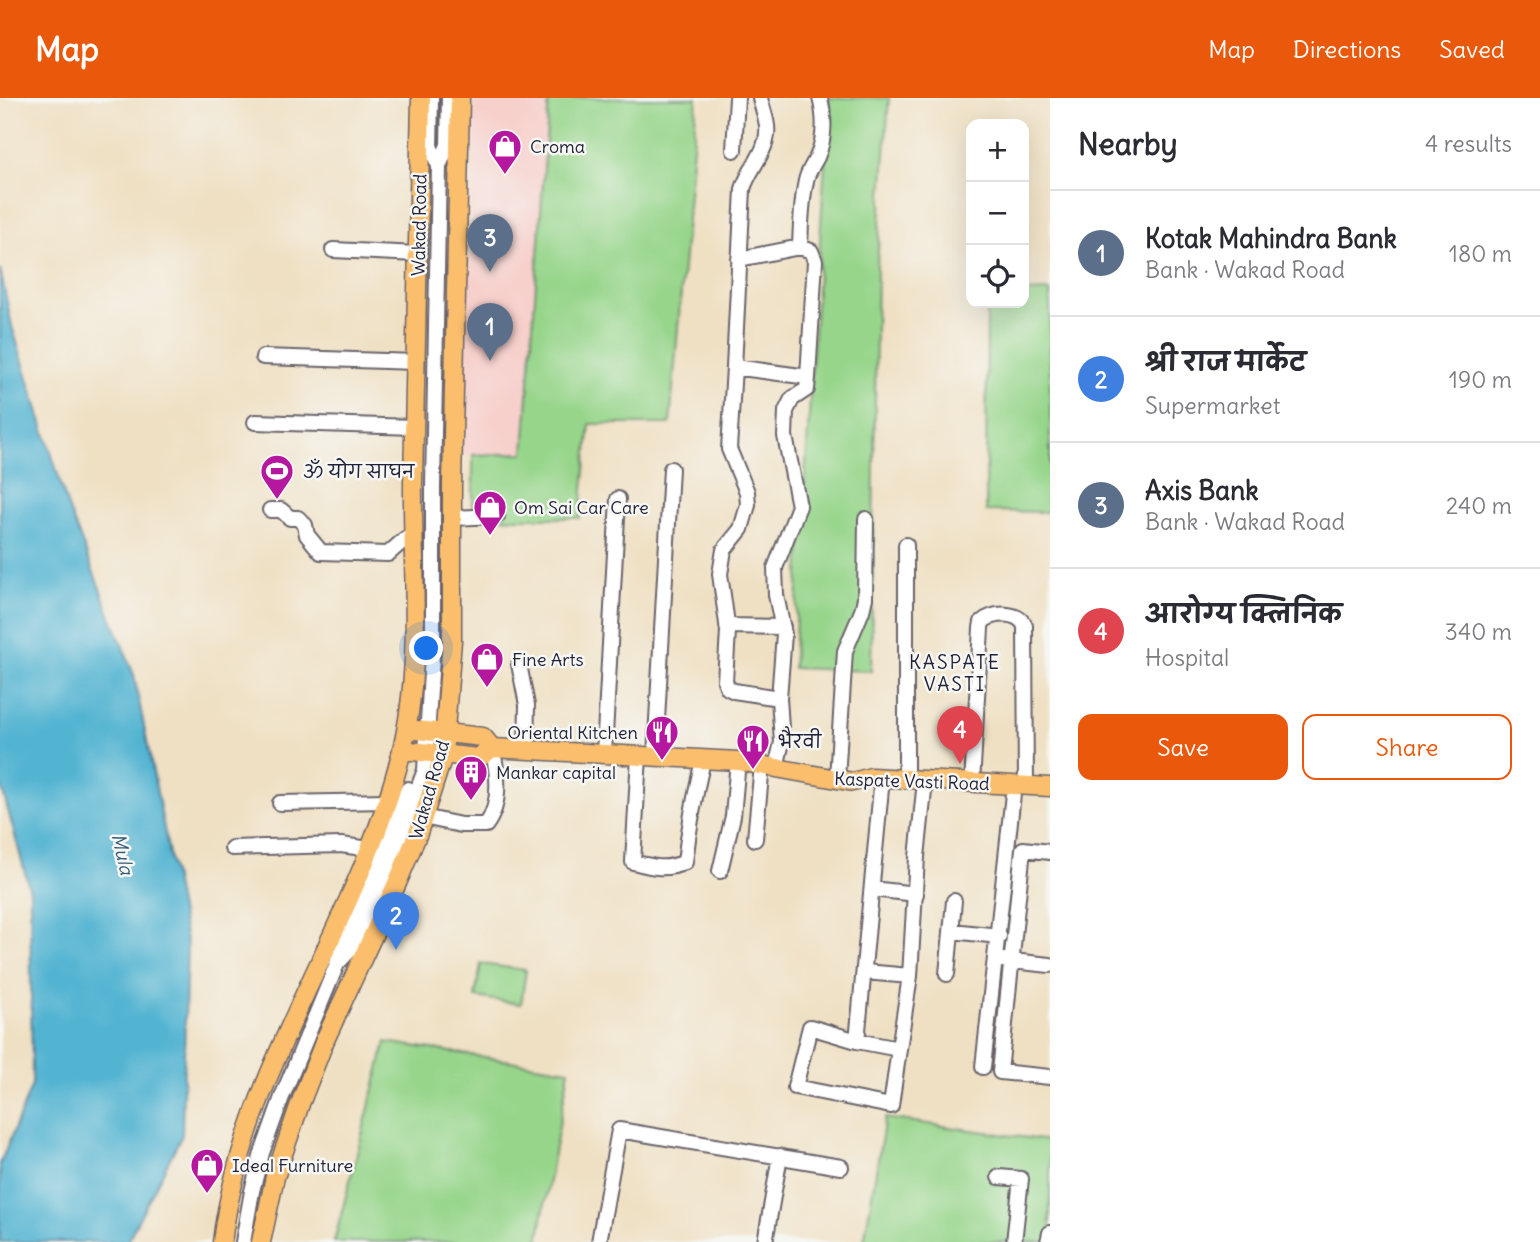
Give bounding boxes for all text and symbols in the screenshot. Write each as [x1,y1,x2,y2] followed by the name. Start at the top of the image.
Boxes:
[35,28,99,70] text: Map
[1208,34,1255,64] text: Map
[1293,34,1401,64] text: Directions
[1439,34,1505,64] text: Saved
[966,119,1029,308] map controls
[966,119,1029,182] button: +
[1078,125,1178,163] text: Nearby
[486,127,524,176] shop icon: Croma
[1425,129,1512,158] text: 4 results
[530,135,585,158] place label: Croma
[407,173,431,276] street label: Wakad Road
[966,182,1029,245] button: −
[467,214,513,272] pin: 3
[1145,222,1397,255] text: Kotak Mahindra Bank
[1096,239,1106,268] text: 1
[1449,239,1512,268] text: 180 m
[966,245,1029,308] button: locate
[1145,255,1345,284] text: Bank · Wakad Road
[467,303,513,361] pin: 1
[1145,345,1306,378] text: श्री राज मार्केट
[1095,365,1107,394] text: 2
[1449,365,1512,394] text: 190 m
[1145,391,1281,420] text: Supermarket
[258,452,296,501] sports icon: ॐ योग साघन
[302,458,415,483] place label: ॐ योग साघन
[1145,474,1259,507] text: Axis Bank
[471,488,509,537] shop icon: Om Sai Car Care
[1094,491,1108,520] text: 3
[1446,491,1512,520] text: 240 m
[514,496,649,519] place label: Om Sai Car Care
[1145,507,1345,536] text: Bank · Wakad Road
[1145,597,1342,630] text: आरोग्य क्लिनिक
[1094,617,1108,646] text: 4
[1445,617,1512,646] text: 340 m
[409,631,443,665] your location
[468,640,506,689] shop icon: Fine Arts
[1145,643,1229,672] text: Hospital
[512,648,584,671] place label: Fine Arts
[909,650,1001,696] district label: KASPATE VASTI
[937,706,983,764] pin: 4
[643,713,681,762] restaurant icon: Oriental Kitchen
[1078,714,1288,780] button: Save
[1302,714,1512,780] button: Share
[507,721,638,744] place label: Oriental Kitchen
[734,722,772,771] restaurant icon: भैरवी
[778,726,822,753] place label: भैरवी
[404,737,454,842] street label: Wakad Road
[452,753,490,802] building icon: Mankar capital
[496,761,616,784] place label: Mankar capital
[834,767,990,795] street label: Kaspate Vasti Road
[107,831,140,878] water label: Mula
[373,892,419,950] pin: 2
[188,1146,226,1195] shop icon: Ideal Furniture
[232,1154,353,1177] place label: Ideal Furniture

